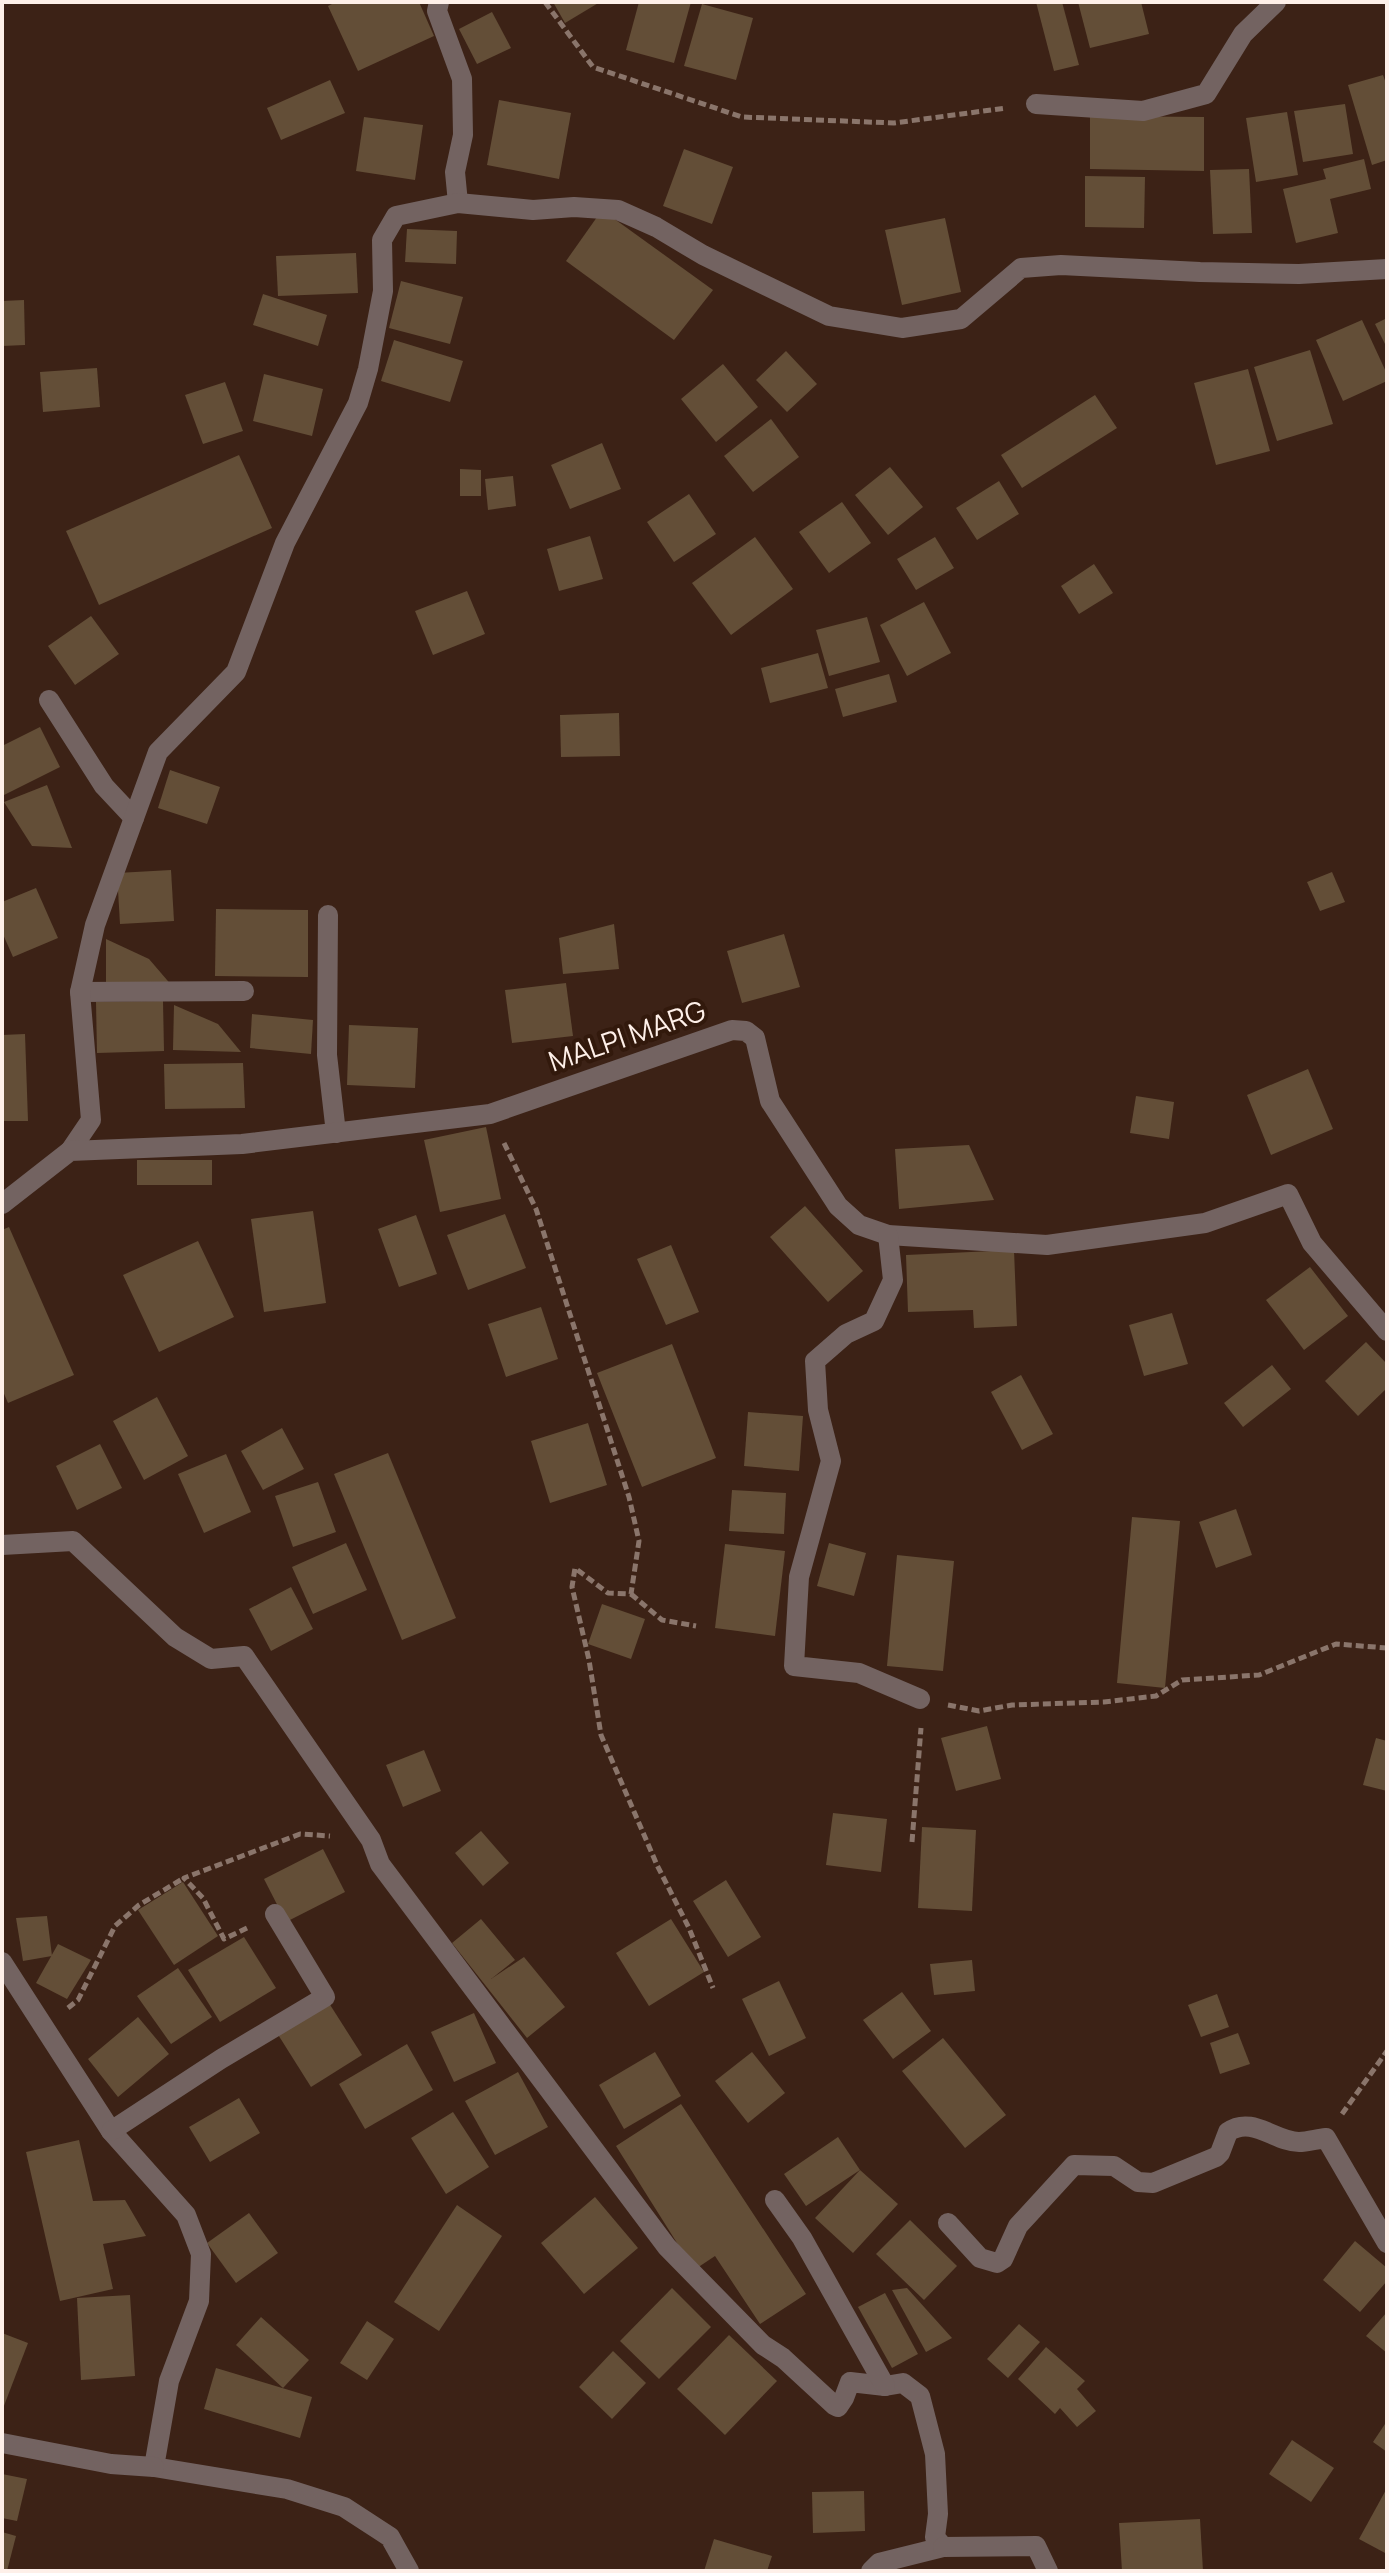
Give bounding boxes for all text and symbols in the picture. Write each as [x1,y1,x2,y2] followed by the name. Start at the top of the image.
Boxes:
[543,991,710,1080] street label: MALPI MARG

